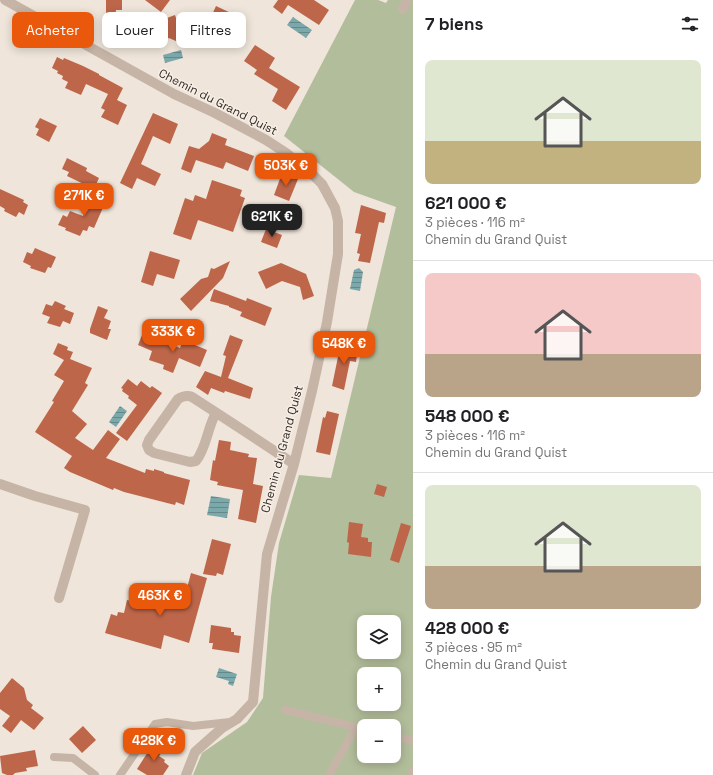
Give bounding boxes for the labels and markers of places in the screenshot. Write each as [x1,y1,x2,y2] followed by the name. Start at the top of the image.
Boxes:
[253,153,319,187] pin: 503K €
[51,183,117,217] pin: 271K €
[239,204,305,238] pin: 621K €
[140,319,206,353] pin: 333K €
[311,331,377,365] pin: 548K €
[127,583,193,617] pin: 463K €
[121,728,187,762] pin: 428K €

